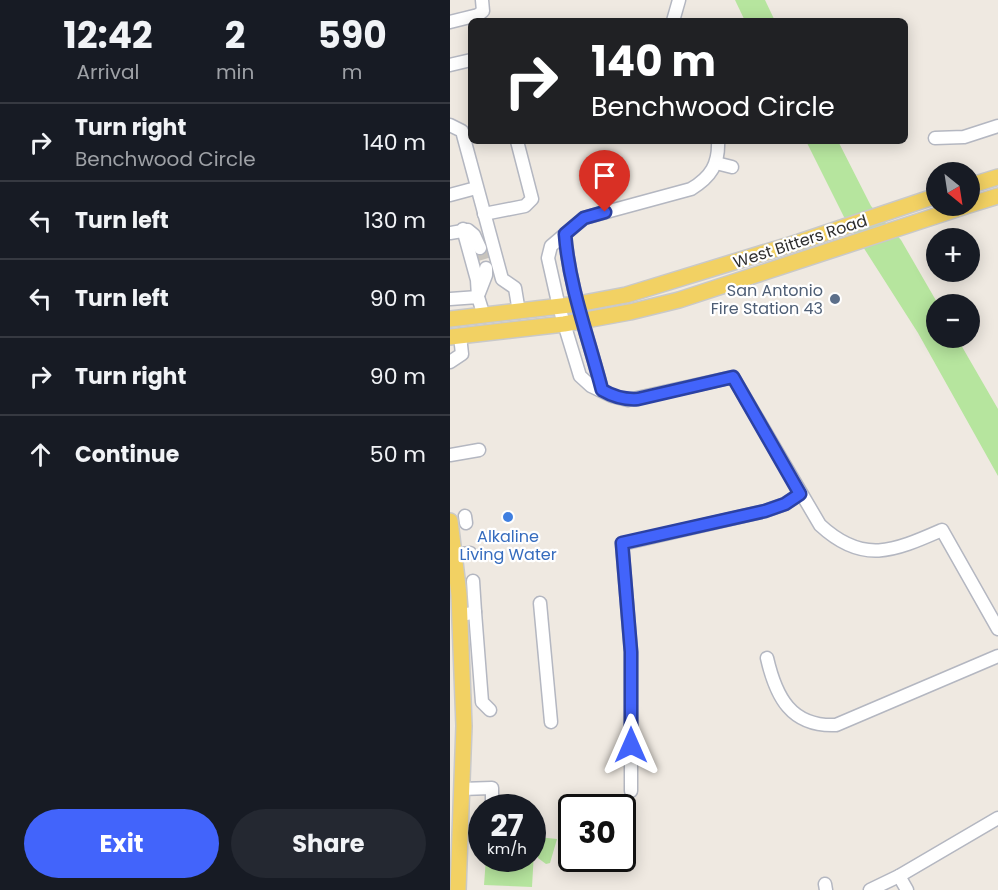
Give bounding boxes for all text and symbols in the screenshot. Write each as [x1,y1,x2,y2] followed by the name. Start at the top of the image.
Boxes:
[63,10,153,61] text: 12:42
[225,10,245,61] text: 2
[318,10,387,61] text: 590
[591,32,716,91] text: 140 m
[492,42,570,120] icon: right
[76,58,139,86] text: Arrival
[216,58,254,86] text: min
[342,58,362,86] text: m
[591,88,835,125] text: Benchwood Circle
[75,112,186,143] text: Turn right
[24,126,57,159] icon: right
[363,127,426,158] text: 140 m
[75,145,256,173] text: Benchwood Circle
[579,150,630,212] pin
[588,159,621,192] icon: arrive
[926,162,980,216] north arrow
[926,162,980,348] map controls
[24,204,57,237] icon: left
[75,205,169,236] text: Turn left
[364,205,426,236] text: 130 m
[730,209,870,274] street label: West Bitters Road
[926,228,980,282] button: +
[711,279,823,320] place label: San Antonio Fire Station 43
[24,282,57,315] icon: left
[75,283,169,314] text: Turn left
[370,283,426,314] text: 90 m
[828,292,842,306] marker: San Antonio Fire Station 43
[926,294,980,348] button: −
[24,360,57,393] icon: right
[75,361,186,392] text: Turn right
[370,361,426,392] text: 90 m
[24,438,57,471] icon: ahead
[75,439,179,470] text: Continue
[370,439,426,470] text: 50 m
[501,510,515,524] marker: Alkaline Living Water
[459,525,557,566] place label: Alkaline Living Water
[599,713,663,777] position arrow
[558,794,636,872] speed limit sign: 30
[490,804,524,847] text: 27
[24,809,219,878] button: Exit
[231,809,426,878] button: Share
[487,838,527,859] text: km/h

